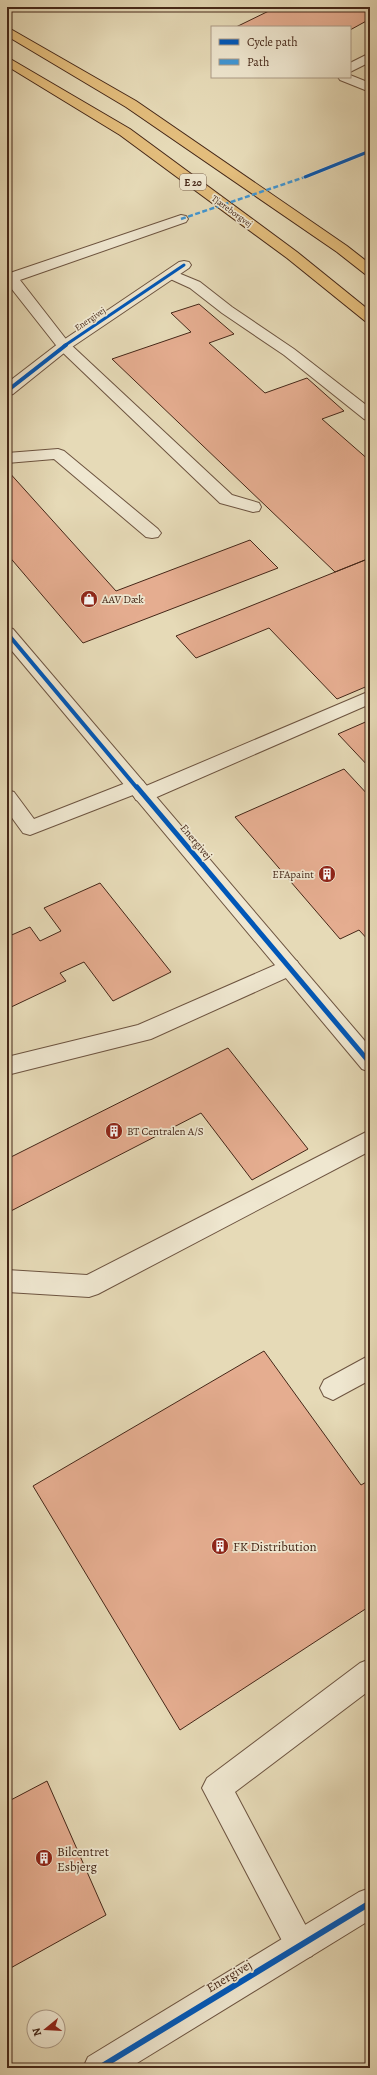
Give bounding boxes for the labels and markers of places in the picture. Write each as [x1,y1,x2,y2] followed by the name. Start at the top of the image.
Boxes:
[79,589,99,609] shop icon: AAV Dæk
[101,592,144,607] place label: AAV Dæk
[317,864,337,884] building icon: EFApaint
[272,867,314,882] place label: EFApaint
[104,1121,124,1141] building icon: BT Centralen A/S
[127,1124,204,1139] place label: BT Centralen A/S
[210,1536,230,1556] building icon: FK Distribution
[233,1538,317,1555] place label: FK Distribution
[57,1843,110,1875] place label: Bilcentret Esbjerg
[34,1848,54,1868] building icon: Bilcentret Esbjerg

